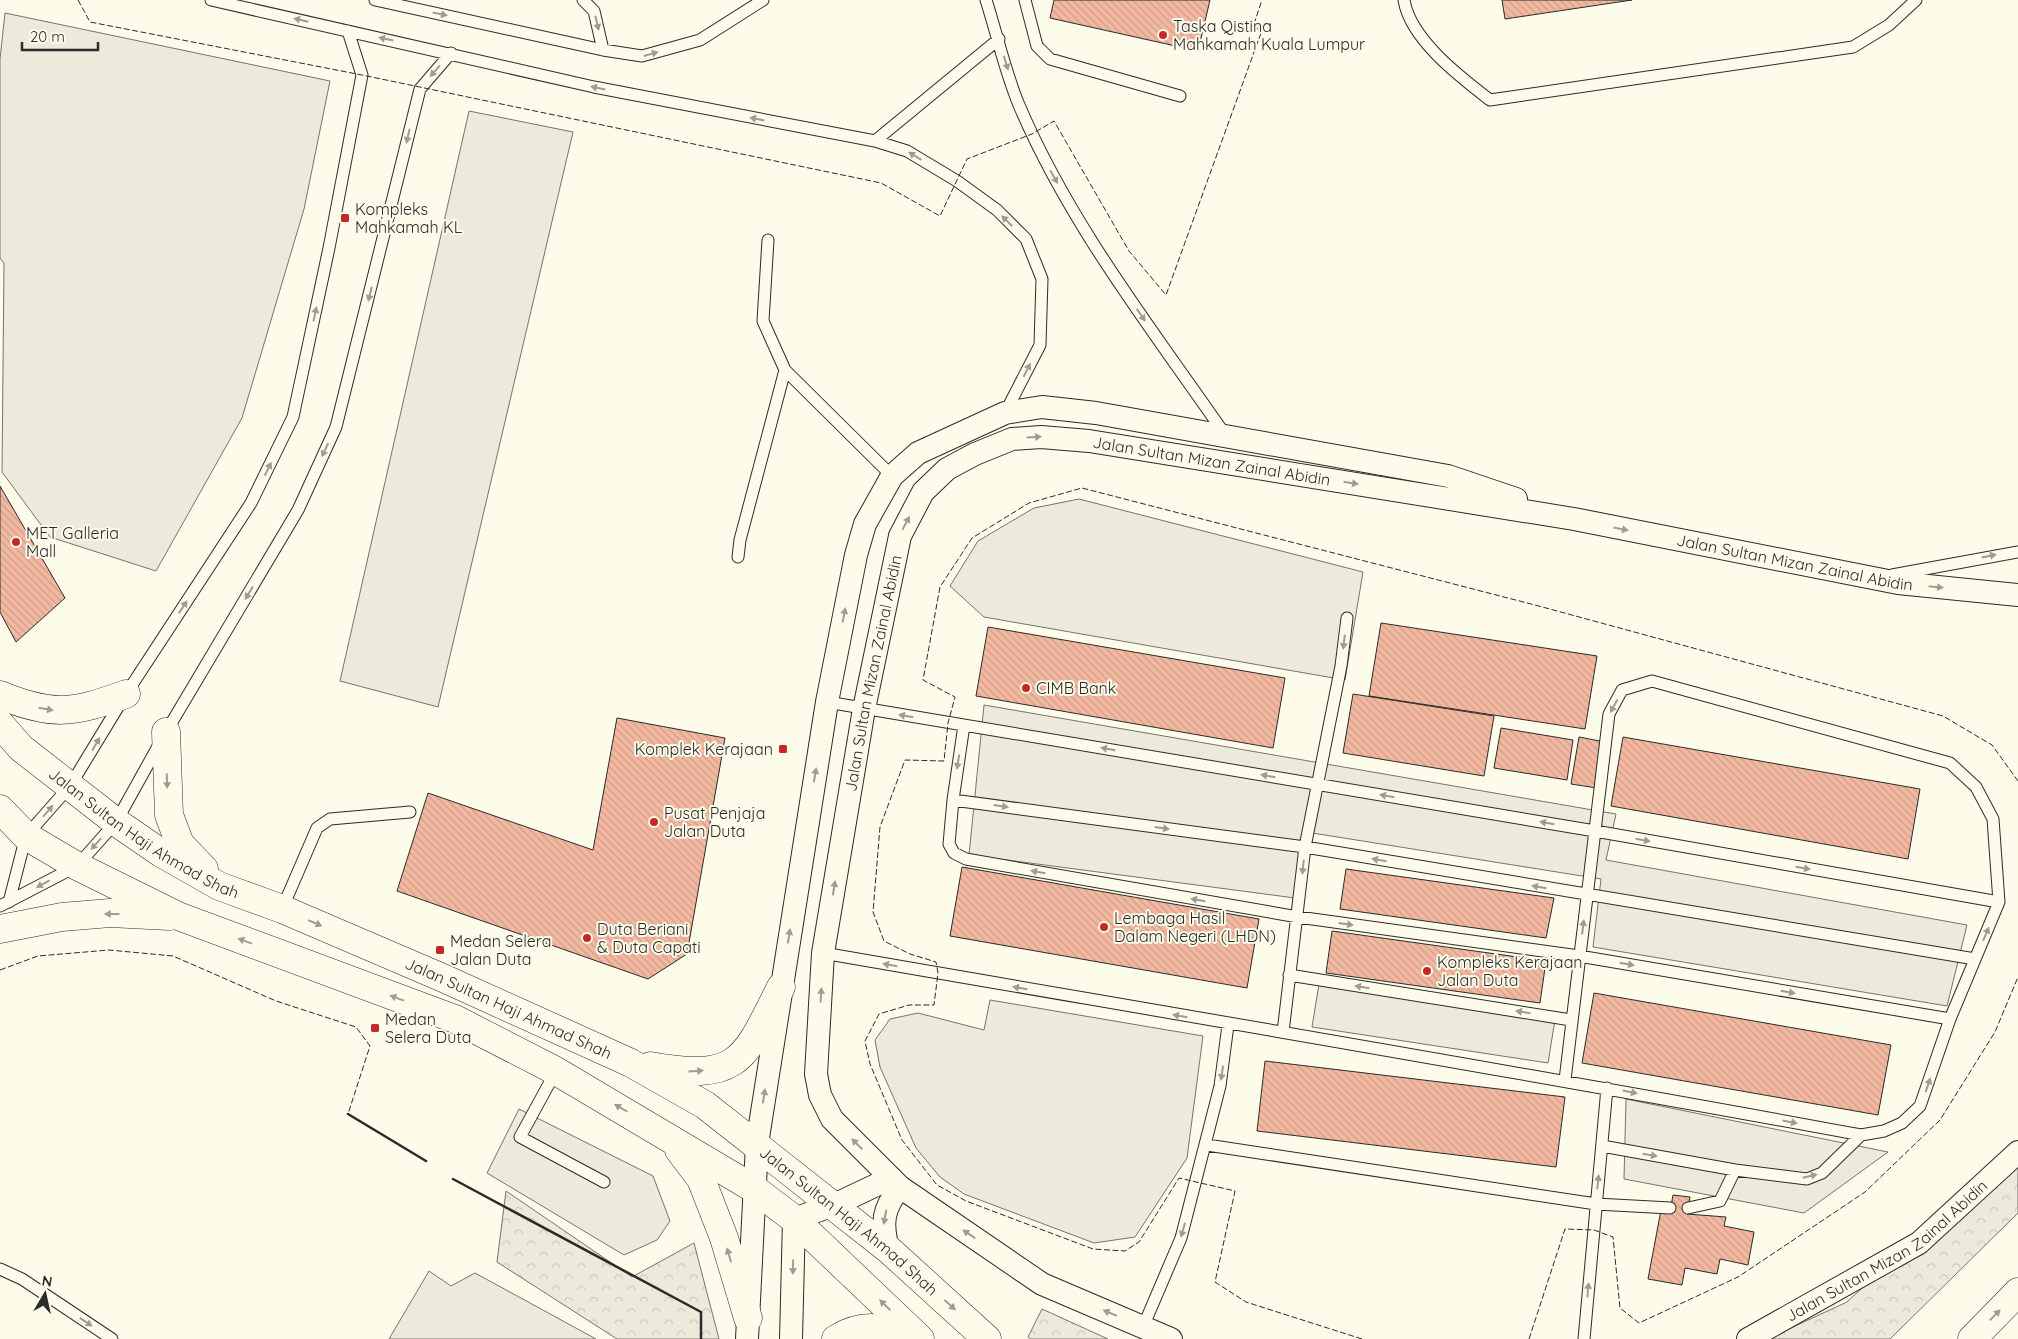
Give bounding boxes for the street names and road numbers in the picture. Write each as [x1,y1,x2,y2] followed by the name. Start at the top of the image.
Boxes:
[1091,432,1332,490] street label: Jalan Sultan Mizan Zainal Abidin
[1675,530,1914,594] street label: Jalan Sultan Mizan Zainal Abidin
[840,553,906,793] street label: Jalan Sultan Mizan Zainal Abidin
[45,763,242,902] street label: Jalan Sultan Haji Ahmad Shah
[402,953,615,1063] street label: Jalan Sultan Haji Ahmad Shah
[756,1142,942,1299] street label: Jalan Sultan Haji Ahmad Shah
[1782,1175,1991,1326] street label: Jalan Sultan Mizan Zainal Abidin

